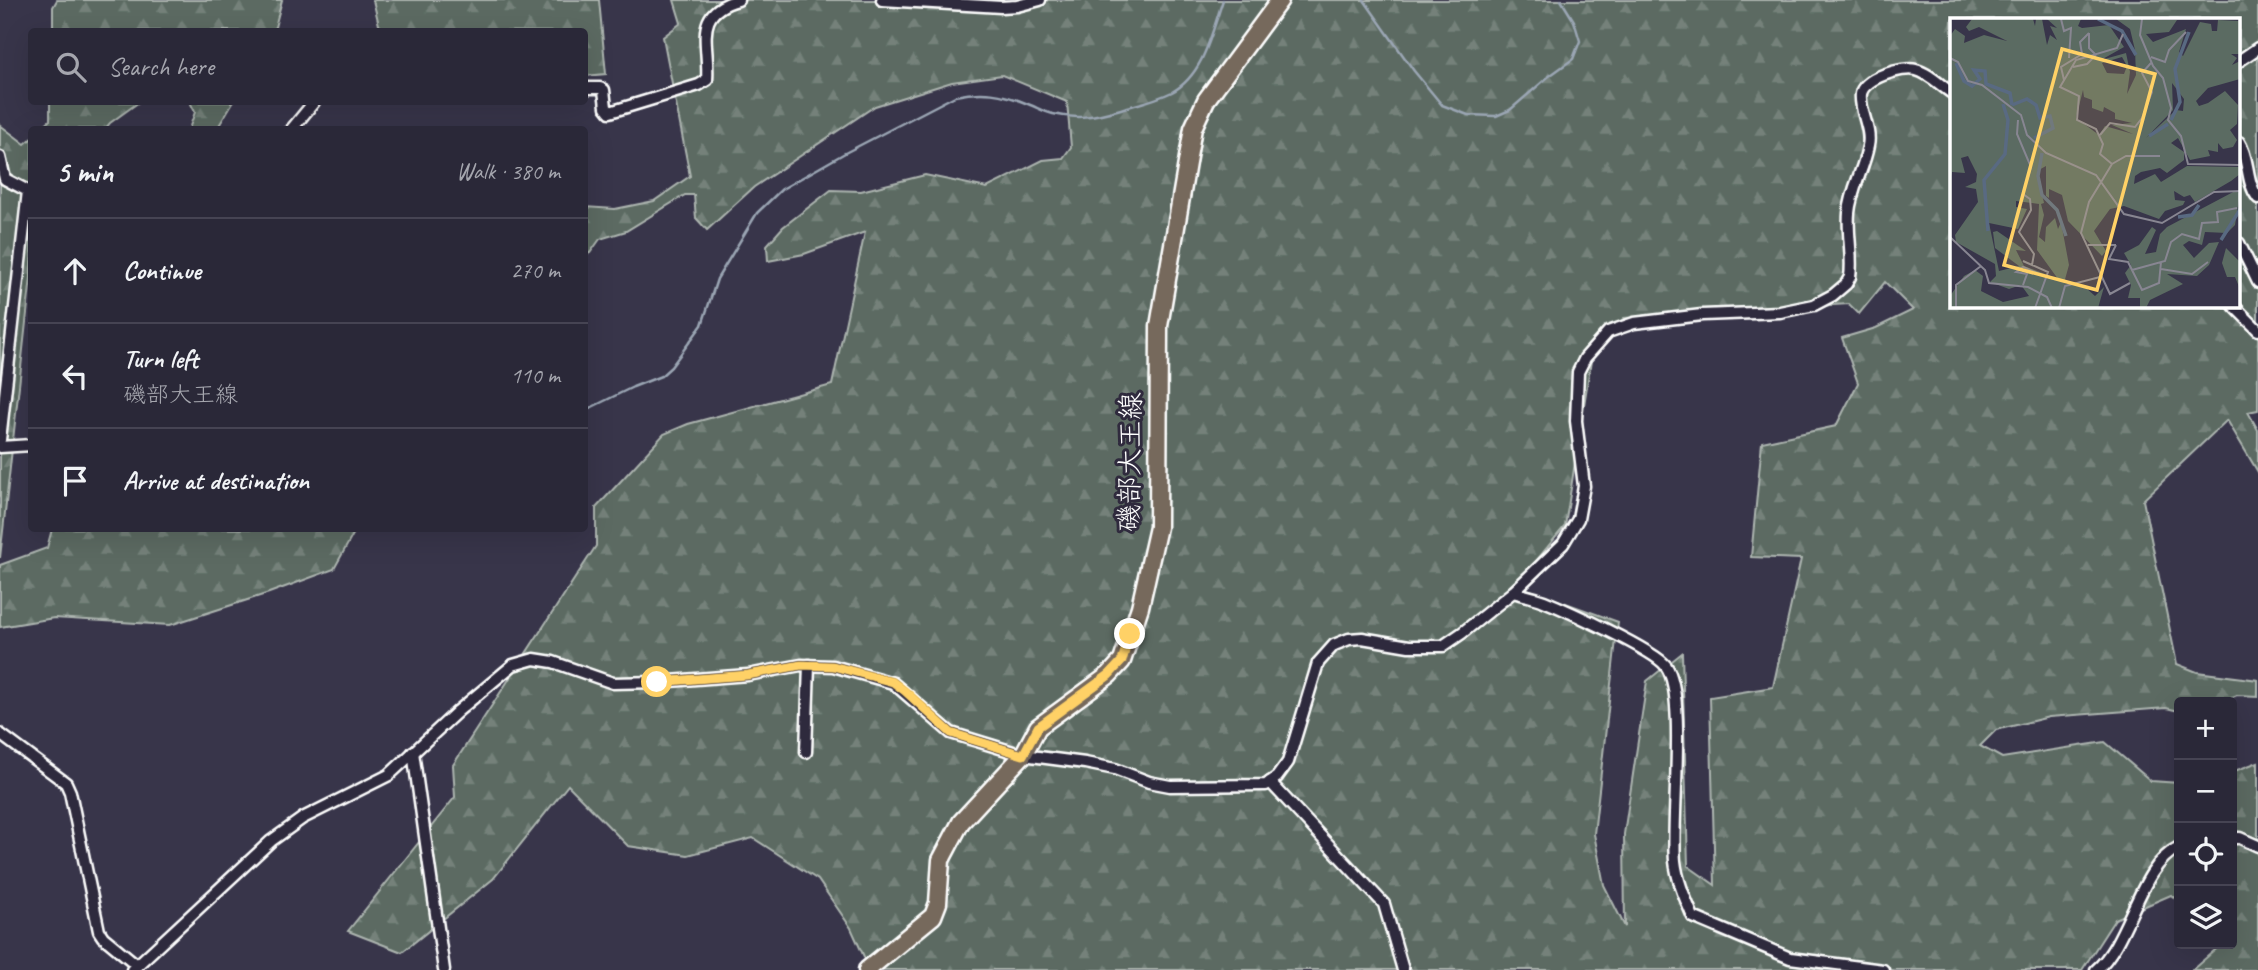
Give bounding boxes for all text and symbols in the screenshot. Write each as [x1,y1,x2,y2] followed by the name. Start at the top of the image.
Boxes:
[1950,18,2240,308] inset map
[28,28,588,105] search box
[52,48,90,86] icon: search
[108,50,214,83] text: Search here
[56,153,113,191] text: 5 min
[456,157,560,186] text: Walk · 380 m
[56,252,94,290] icon: ahead
[123,254,201,287] text: Continue
[511,256,560,285] text: 270 m
[123,342,198,375] text: Turn left
[56,357,94,395] icon: left
[511,361,560,390] text: 110 m
[123,380,238,409] text: 磯部大王線
[1111,392,1148,532] street label: 磯部大王線
[56,462,94,500] icon: arrive
[123,464,309,497] text: Arrive at destination
[1114,618,1145,649] route end
[641,666,672,697] route start
[2174,697,2237,949] map controls
[2174,697,2237,760] button: +
[2174,760,2237,823] button: −
[2174,823,2237,886] button: locate
[2174,886,2237,949] button: layers

